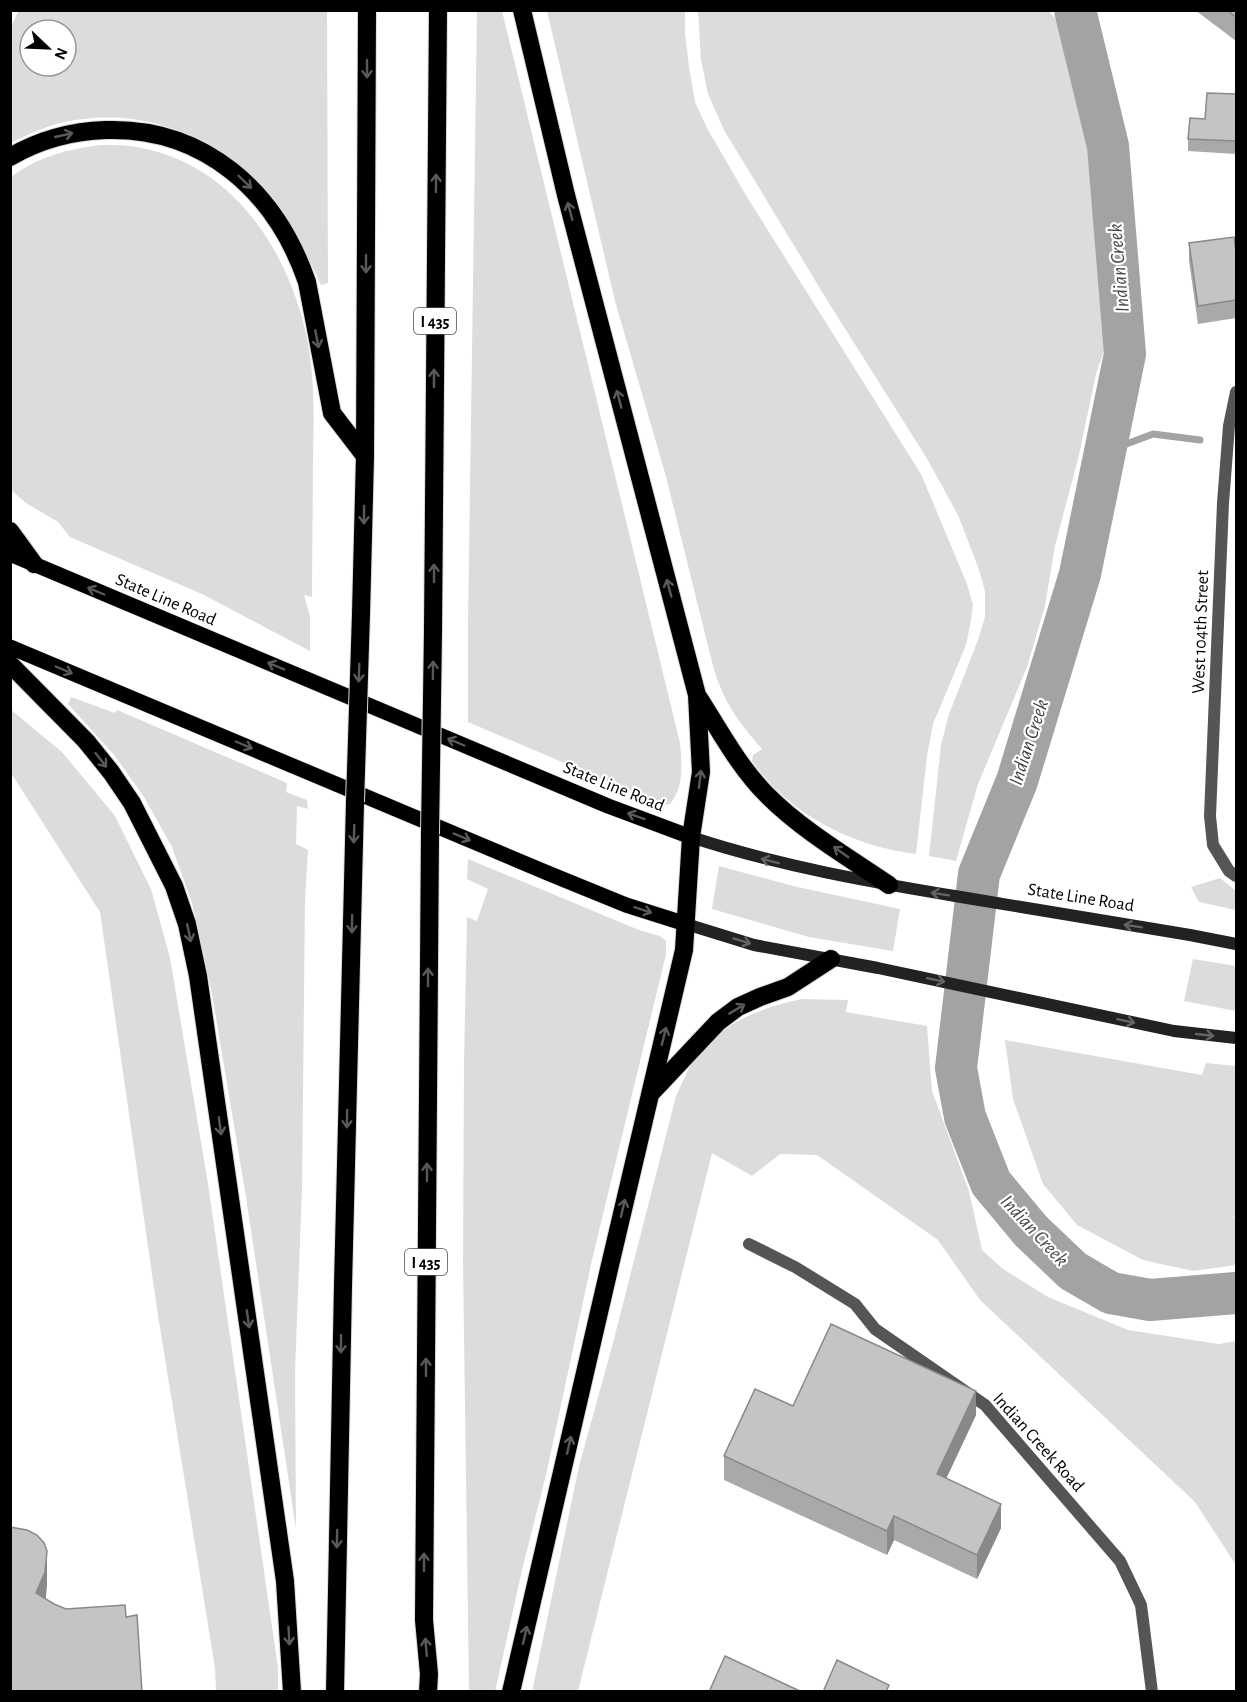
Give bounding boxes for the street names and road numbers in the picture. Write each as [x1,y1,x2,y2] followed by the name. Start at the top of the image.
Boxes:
[414,308,456,334] road number: I 435
[1190,570,1212,694] street label: West 104th Street
[113,571,219,629] street label: State Line Road
[560,758,667,815] street label: State Line Road
[1026,881,1135,915] street label: State Line Road
[405,1249,447,1275] road number: I 435
[989,1390,1087,1496] street label: Indian Creek Road

